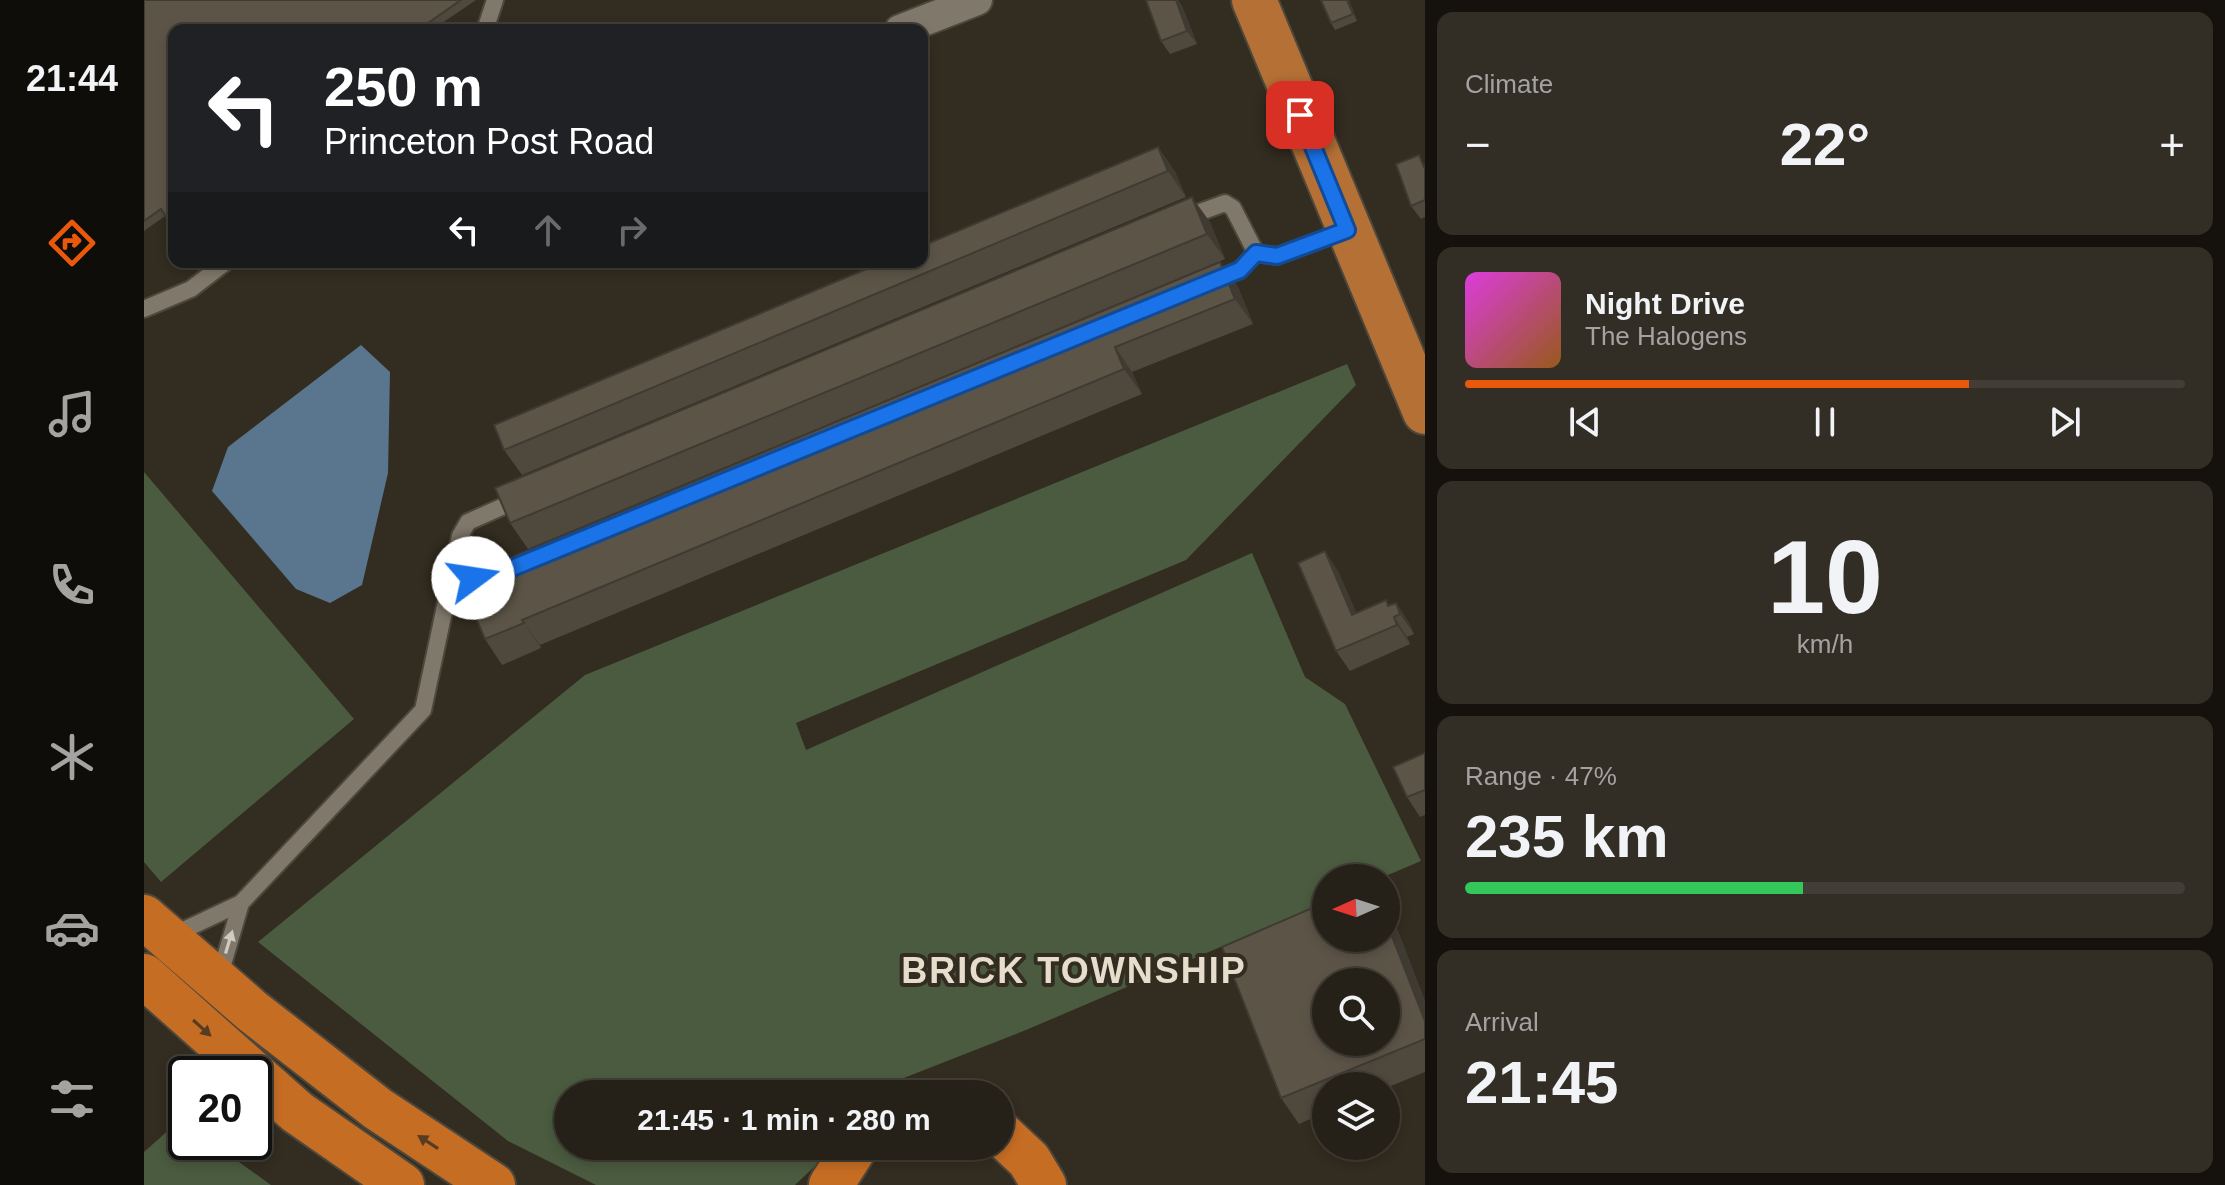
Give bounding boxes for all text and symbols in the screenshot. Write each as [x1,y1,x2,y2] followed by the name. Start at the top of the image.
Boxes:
[324,55,483,118] text: 250 m
[192,56,296,160] icon: left
[26,58,118,99] text: 21:44
[1465,69,1553,99] text: Climate
[1266,81,1334,149] pin
[1278,93,1322,137] icon: arrive
[1780,111,1870,178] text: 22°
[1465,120,1491,169] text: −
[2159,120,2185,169] text: +
[324,121,654,162] text: Princeton Post Road
[442,208,486,252] icon: left
[526,208,570,252] icon: ahead
[610,208,654,252] icon: right
[44,215,100,271] icon: directions
[1585,287,1745,320] text: Night Drive
[1585,321,1747,351] text: The Halogens
[44,386,100,442] icon: music
[1563,400,1607,444] icon: previous
[1803,400,1847,444] icon: pause
[2043,400,2087,444] icon: next
[1767,519,1883,635] text: 10
[431,536,515,620] position arrow
[44,557,100,613] icon: phone
[1797,629,1853,659] text: km/h
[44,729,100,785] icon: climate
[1465,761,1617,791] text: Range · 47%
[1465,803,1669,870] text: 235 km
[1312,864,1400,952] north arrow
[1312,864,1400,1160] map controls
[44,900,100,956] icon: car
[223,930,236,954] one-way arrow
[901,950,1247,991] district label: BRICK TOWNSHIP
[1312,968,1400,1056] button: search
[1465,1007,1539,1037] text: Arrival
[193,1018,212,1036] one-way arrow
[1465,1049,1618,1116] text: 21:45
[168,1056,272,1160] speed limit sign: 20
[44,1071,100,1127] icon: filters
[1312,1072,1400,1160] button: layers
[637,1103,931,1136] text: 21:45 · 1 min · 280 m
[417,1135,439,1150] one-way arrow

